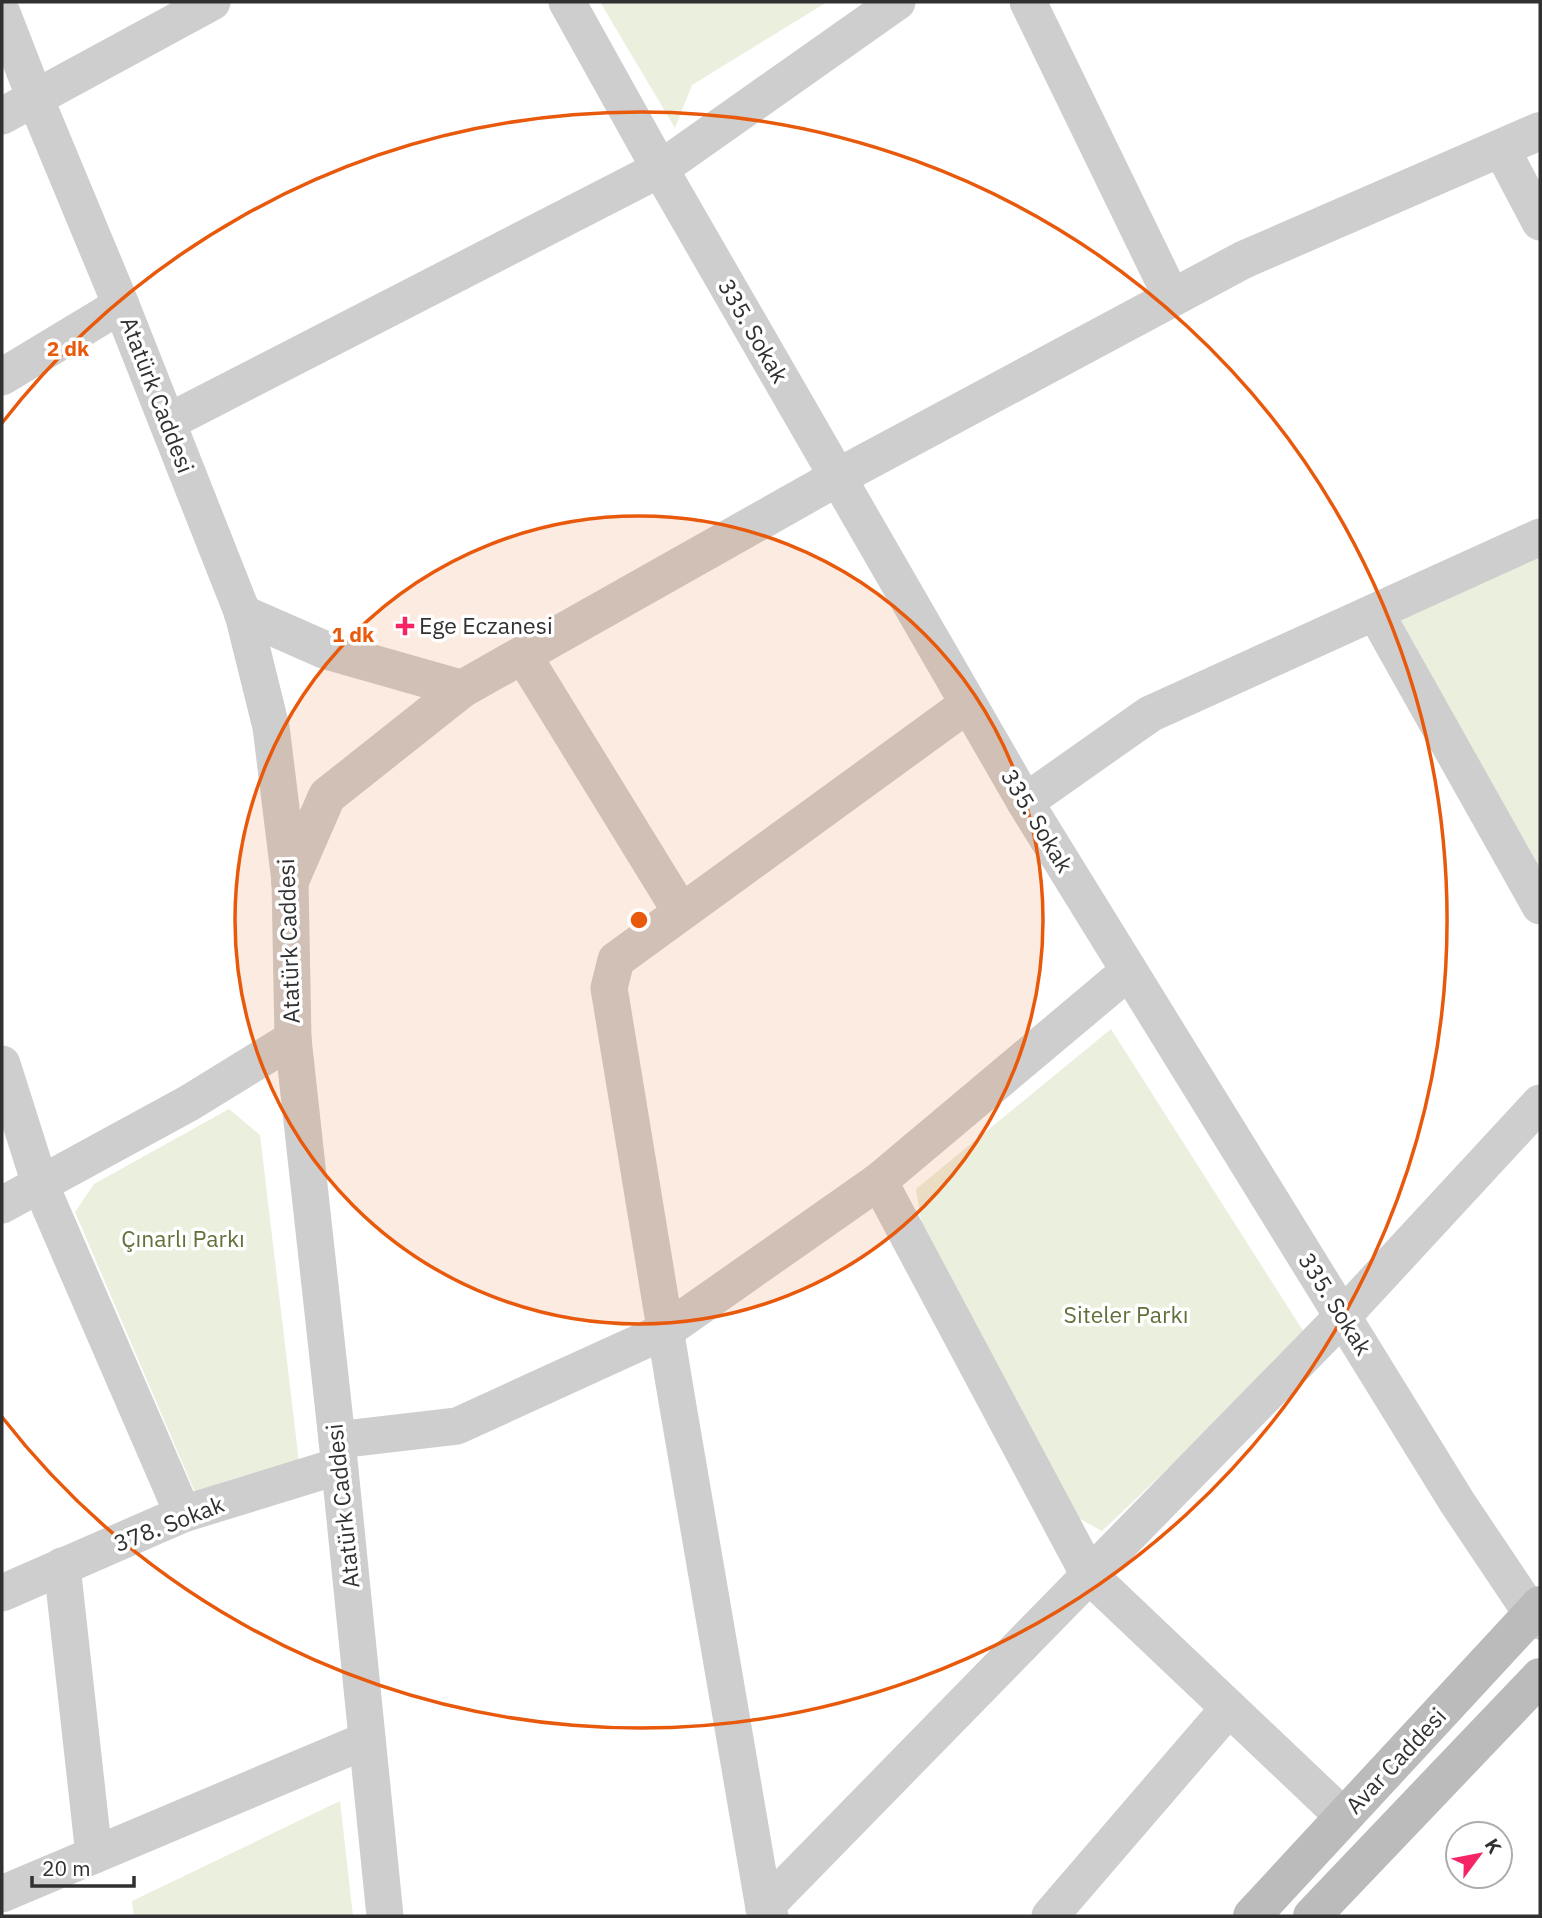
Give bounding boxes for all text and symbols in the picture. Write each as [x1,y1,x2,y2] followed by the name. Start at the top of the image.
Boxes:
[712,273,796,388] street label: 335. Sokak
[114,312,201,477] street label: Atatürk Caddesi
[47,334,90,362] text: 2 dk
[419,610,553,640] place label: Ege Eczanesi
[397,618,413,634] marker: Ege Eczanesi
[332,620,375,648] text: 1 dk
[995,763,1081,878] street label: 335. Sokak
[270,858,306,1024] street label: Atatürk Caddesi
[627,908,651,932] centre of rings
[121,1223,245,1253] park label: Çınarlı Parkı
[1292,1246,1379,1360] street label: 335. Sokak
[1064,1299,1188,1329] park label: Siteler Parkı
[318,1423,366,1590] street label: Atatürk Caddesi
[109,1488,228,1558] street label: 378. Sokak
[1338,1701,1452,1820] street label: Avar Caddesi
[1444,1820,1514,1890] north arrow
[1480,1834,1507,1858] text: K
[32,1844,133,1888] scale bar
[42,1854,91,1882] text: 20 m

